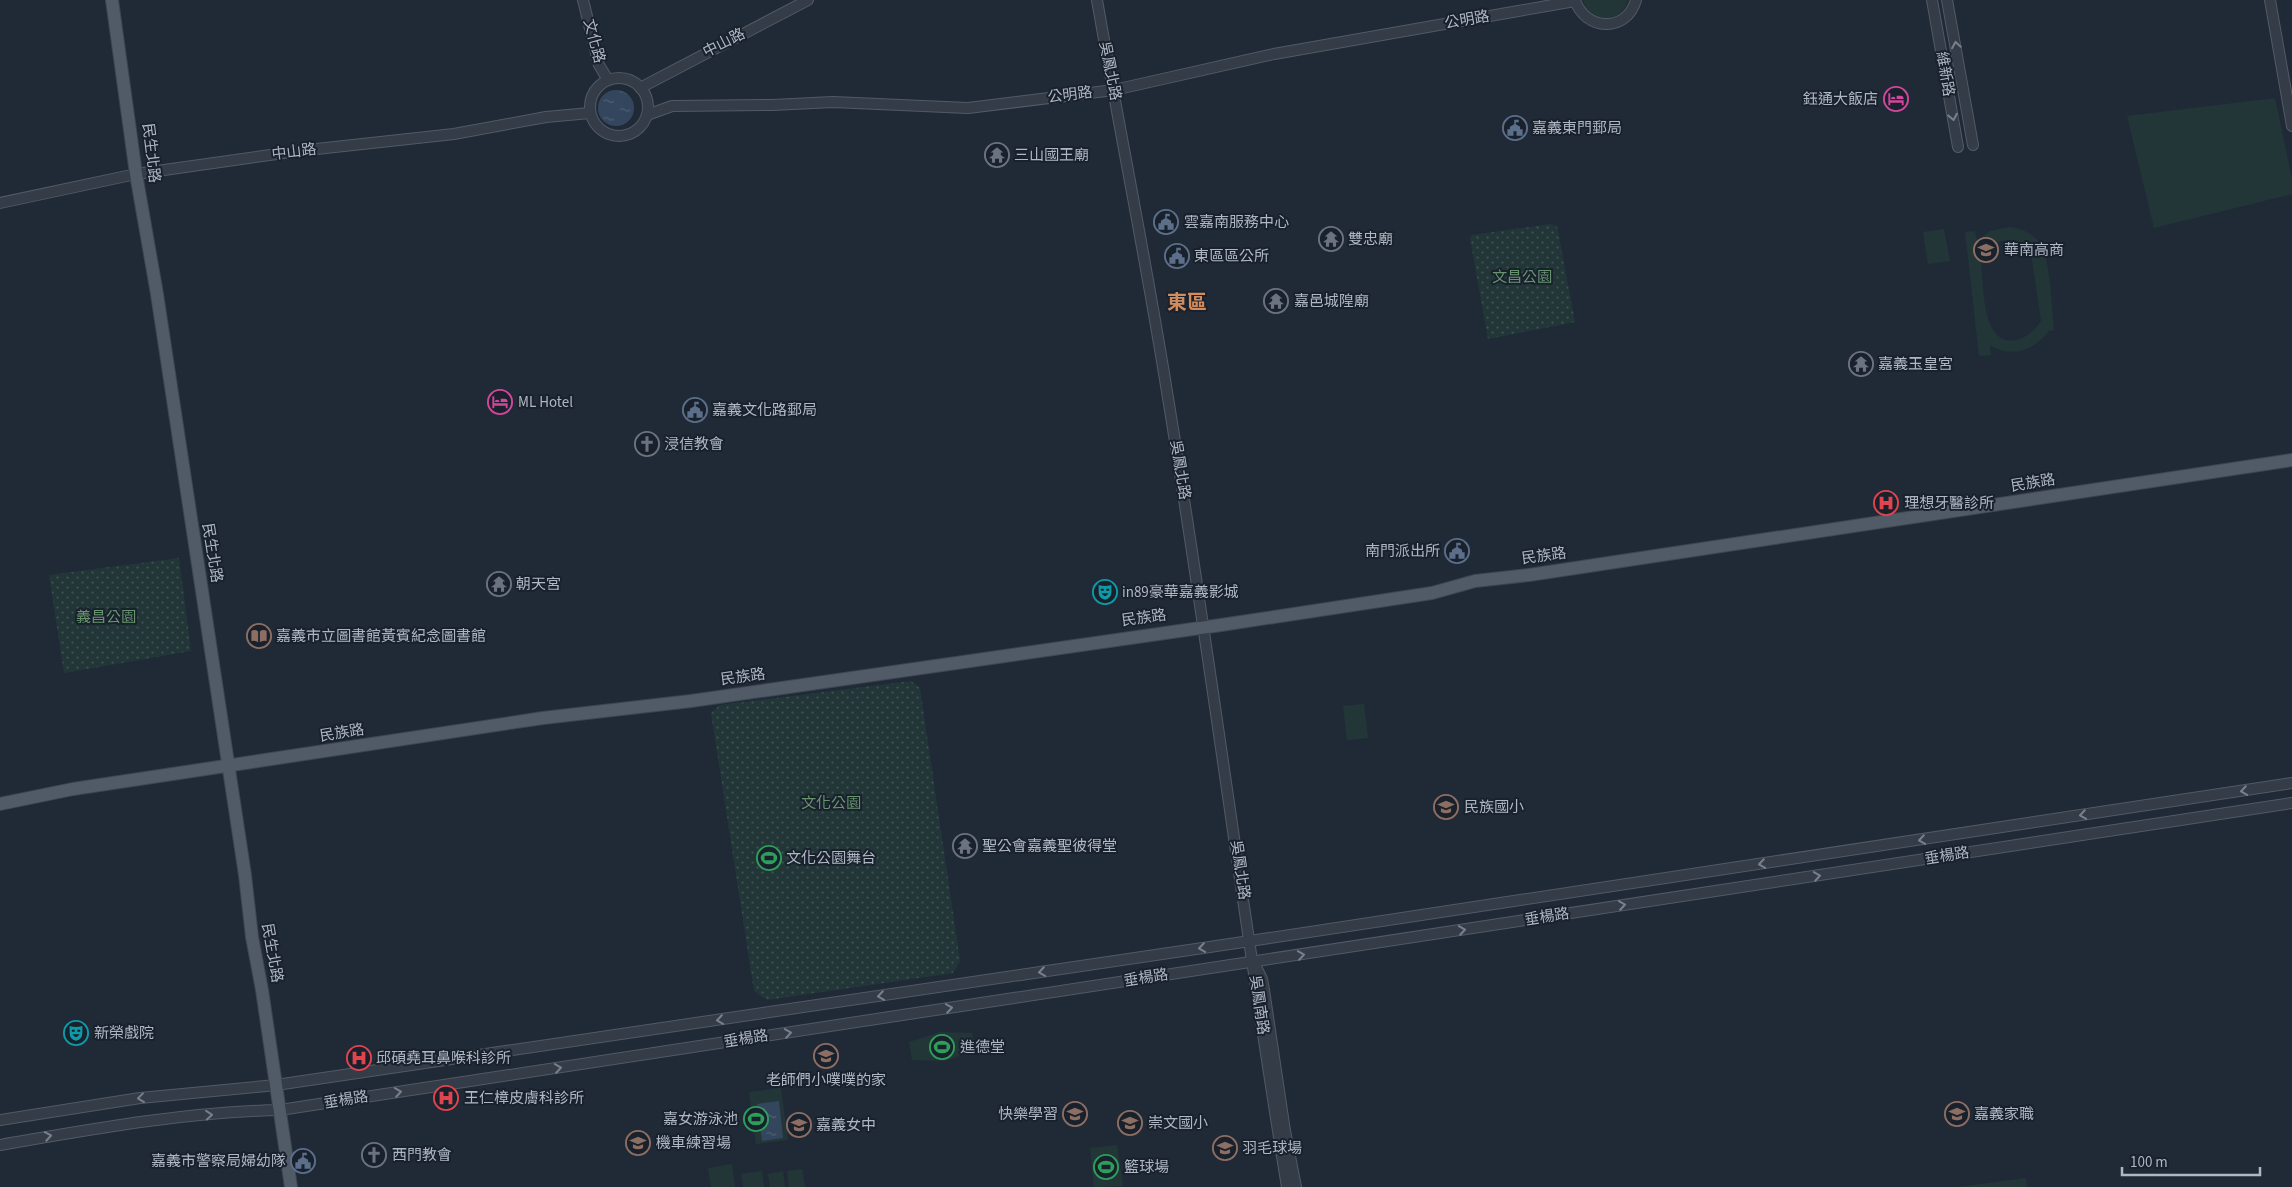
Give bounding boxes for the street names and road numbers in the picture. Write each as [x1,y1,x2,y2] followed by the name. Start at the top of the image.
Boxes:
[1443,6,1491,34] street label: 公明路
[578,17,610,65] street label: 文化路
[699,23,749,63] street label: 中山路
[1094,40,1126,102] street label: 吳鳳北路
[1931,50,1959,98] street label: 維新路
[1046,82,1094,108] street label: 公明路
[137,122,165,184] street label: 民生北路
[270,139,318,165] street label: 中山路
[1165,439,1195,501] street label: 吳鳳北路
[2009,469,2057,497] street label: 民族路
[197,522,227,584] street label: 民生北路
[1520,542,1568,570] street label: 民族路
[1120,604,1168,632] street label: 民族路
[719,663,767,691] street label: 民族路
[318,719,366,747] street label: 民族路
[1225,839,1255,901] street label: 吳鳳北路
[1923,842,1971,870] street label: 垂楊路
[1523,903,1571,931] street label: 垂楊路
[256,922,288,984] street label: 民生北路
[1122,964,1170,992] street label: 垂楊路
[1244,974,1274,1036] street label: 吳鳳南路
[722,1025,770,1053] street label: 垂楊路
[322,1086,370,1114] street label: 垂楊路

